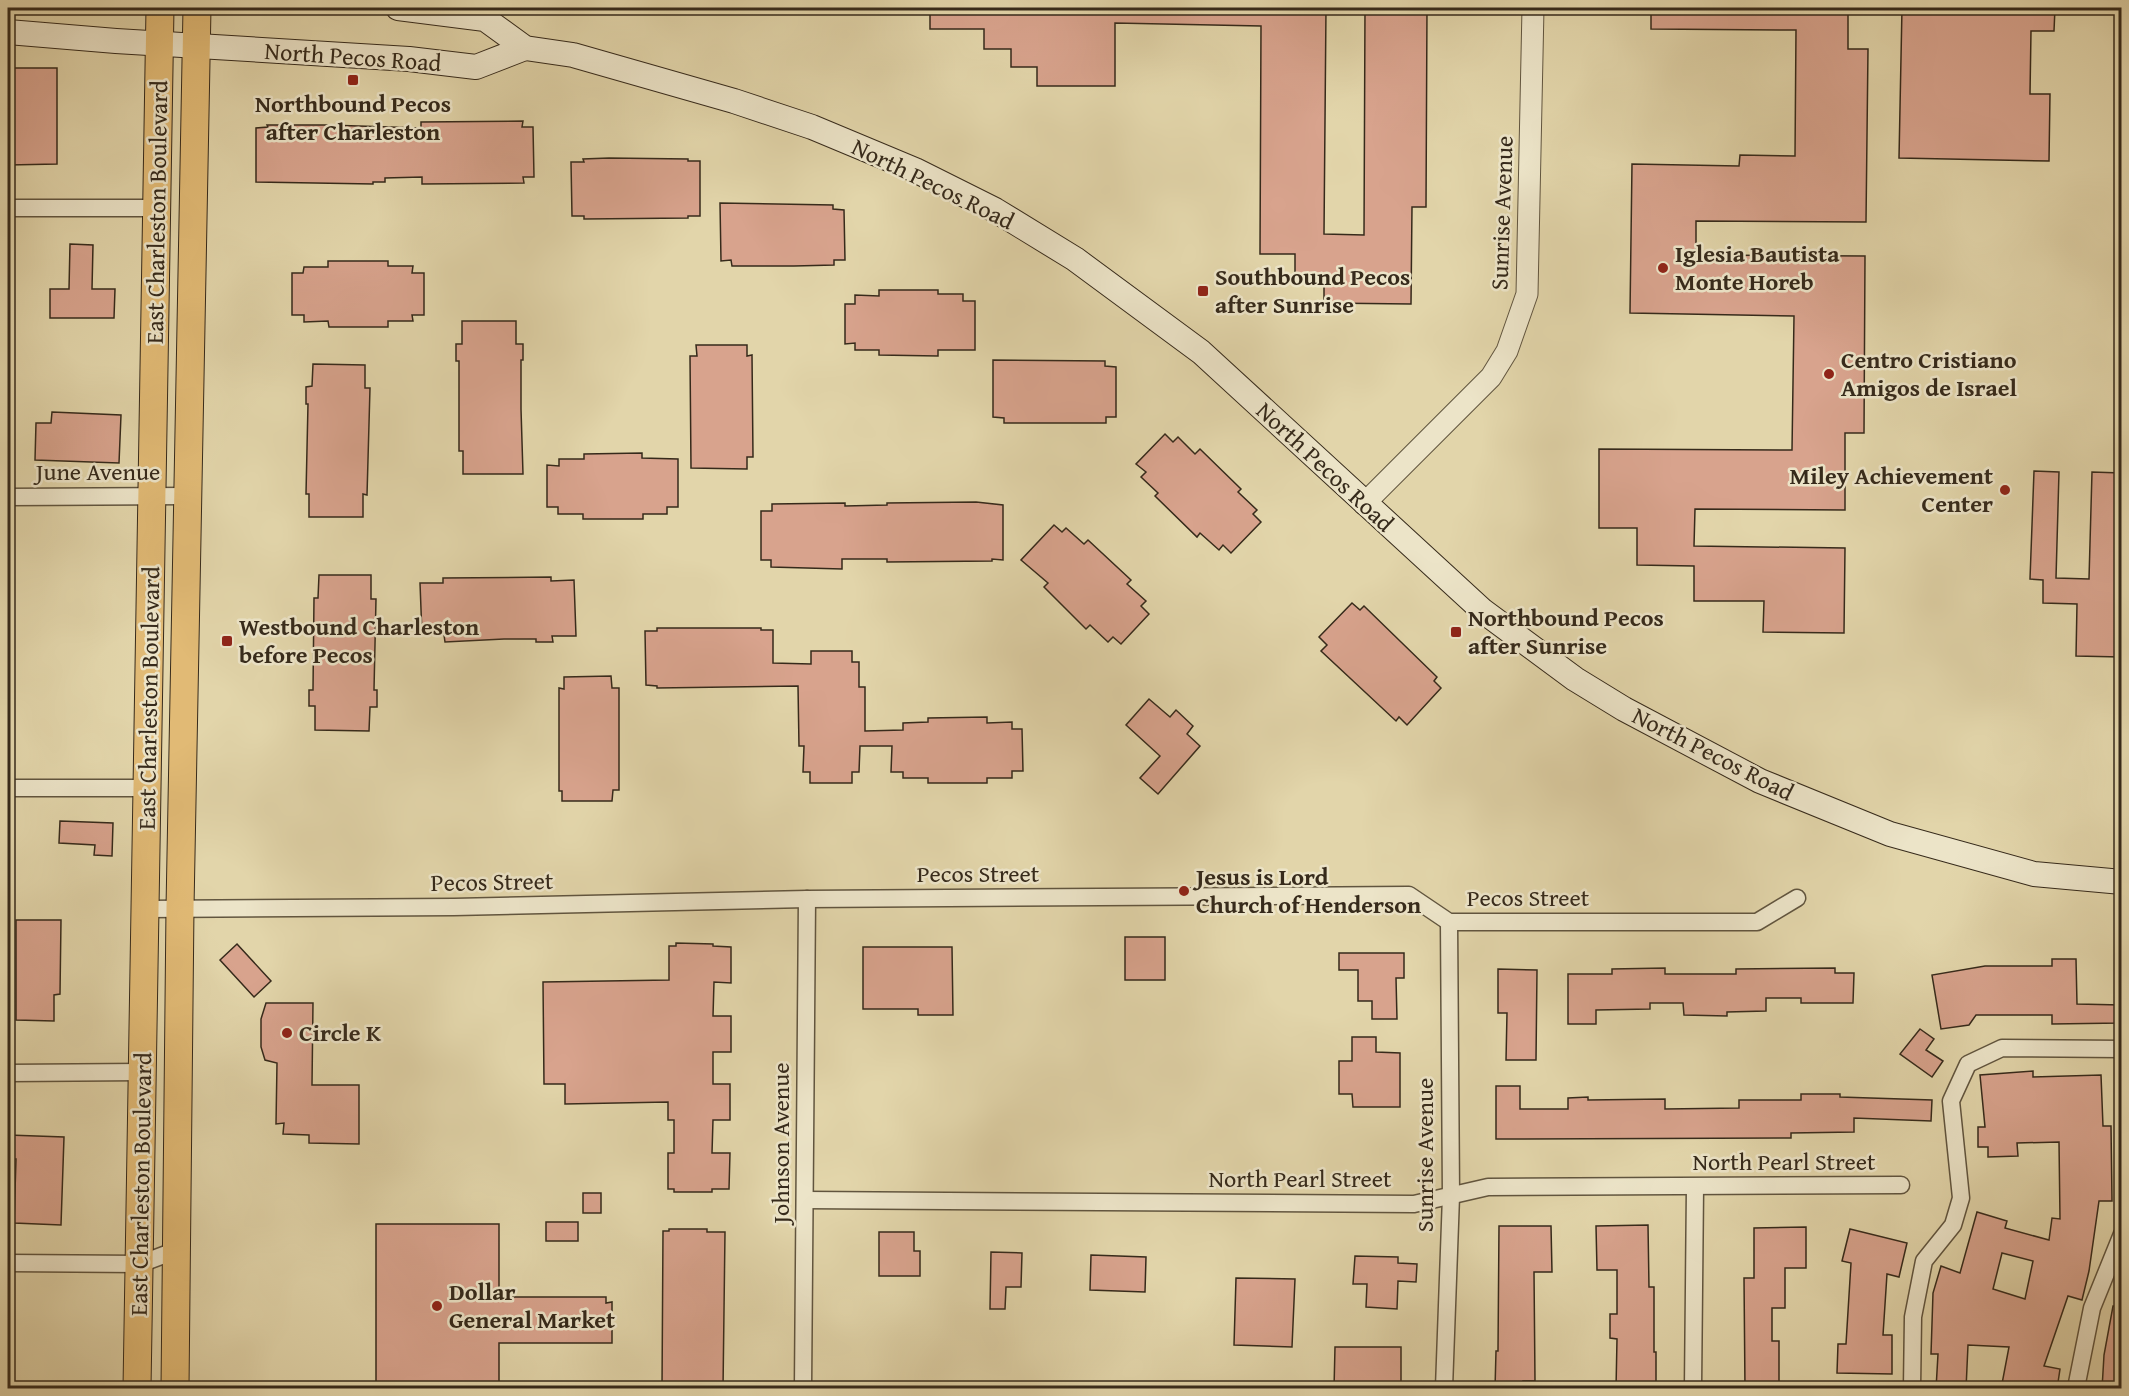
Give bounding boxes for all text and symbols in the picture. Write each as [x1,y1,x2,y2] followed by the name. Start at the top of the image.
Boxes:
[263,33,443,80] street label: North Pecos Road
[346,73,360,87] marker: Northbound Pecos after Charleston
[137,80,176,344] street label: East Charleston Boulevard
[255,86,451,149] place label: Northbound Pecos after Charleston
[846,129,1021,238] street label: North Pecos Road
[1481,135,1522,291] street label: Sunrise Avenue
[1675,236,1840,299] place label: Iglesia Bautista Monte Horeb
[1215,259,1410,322] place label: Southbound Pecos after Sunrise
[1656,261,1670,275] marker: Iglesia Bautista Monte Horeb
[1196,284,1210,298] marker: Southbound Pecos after Sunrise
[1841,342,2017,405] place label: Centro Cristiano Amigos de Israel
[1822,367,1836,381] marker: Centro Cristiano Amigos de Israel
[1249,393,1402,540] street label: North Pecos Road
[33,454,160,489] street label: June Avenue
[1790,458,1993,521] place label: Miley Achievement Center
[1998,483,2012,497] marker: Miley Achievement Center
[129,566,168,830] street label: East Charleston Boulevard
[1468,600,1664,663] place label: Northbound Pecos after Sunrise
[239,609,479,672] place label: Westbound Charleston before Pecos
[1449,625,1463,639] marker: Northbound Pecos after Sunrise
[220,634,234,648] marker: Westbound Charleston before Pecos
[1626,698,1800,809] street label: North Pecos Road
[917,856,1040,891] street label: Pecos Street
[1192,859,1421,922] place label: Jesus is Lord Church of Henderson
[430,863,554,900] street label: Pecos Street
[1467,880,1590,915] street label: Pecos Street
[1177,884,1191,898] marker: Jesus is Lord Church of Henderson
[299,1015,382,1050] place label: Circle K
[280,1026,294,1040] marker: Circle K
[121,1052,160,1316] street label: East Charleston Boulevard
[763,1062,798,1227] street label: Johnson Avenue
[1407,1078,1442,1232] street label: Sunrise Avenue
[1692,1144,1876,1179] street label: North Pearl Street
[1208,1161,1392,1196] street label: North Pearl Street
[449,1274,615,1337] place label: Dollar General Market
[430,1299,444,1313] marker: Dollar General Market

